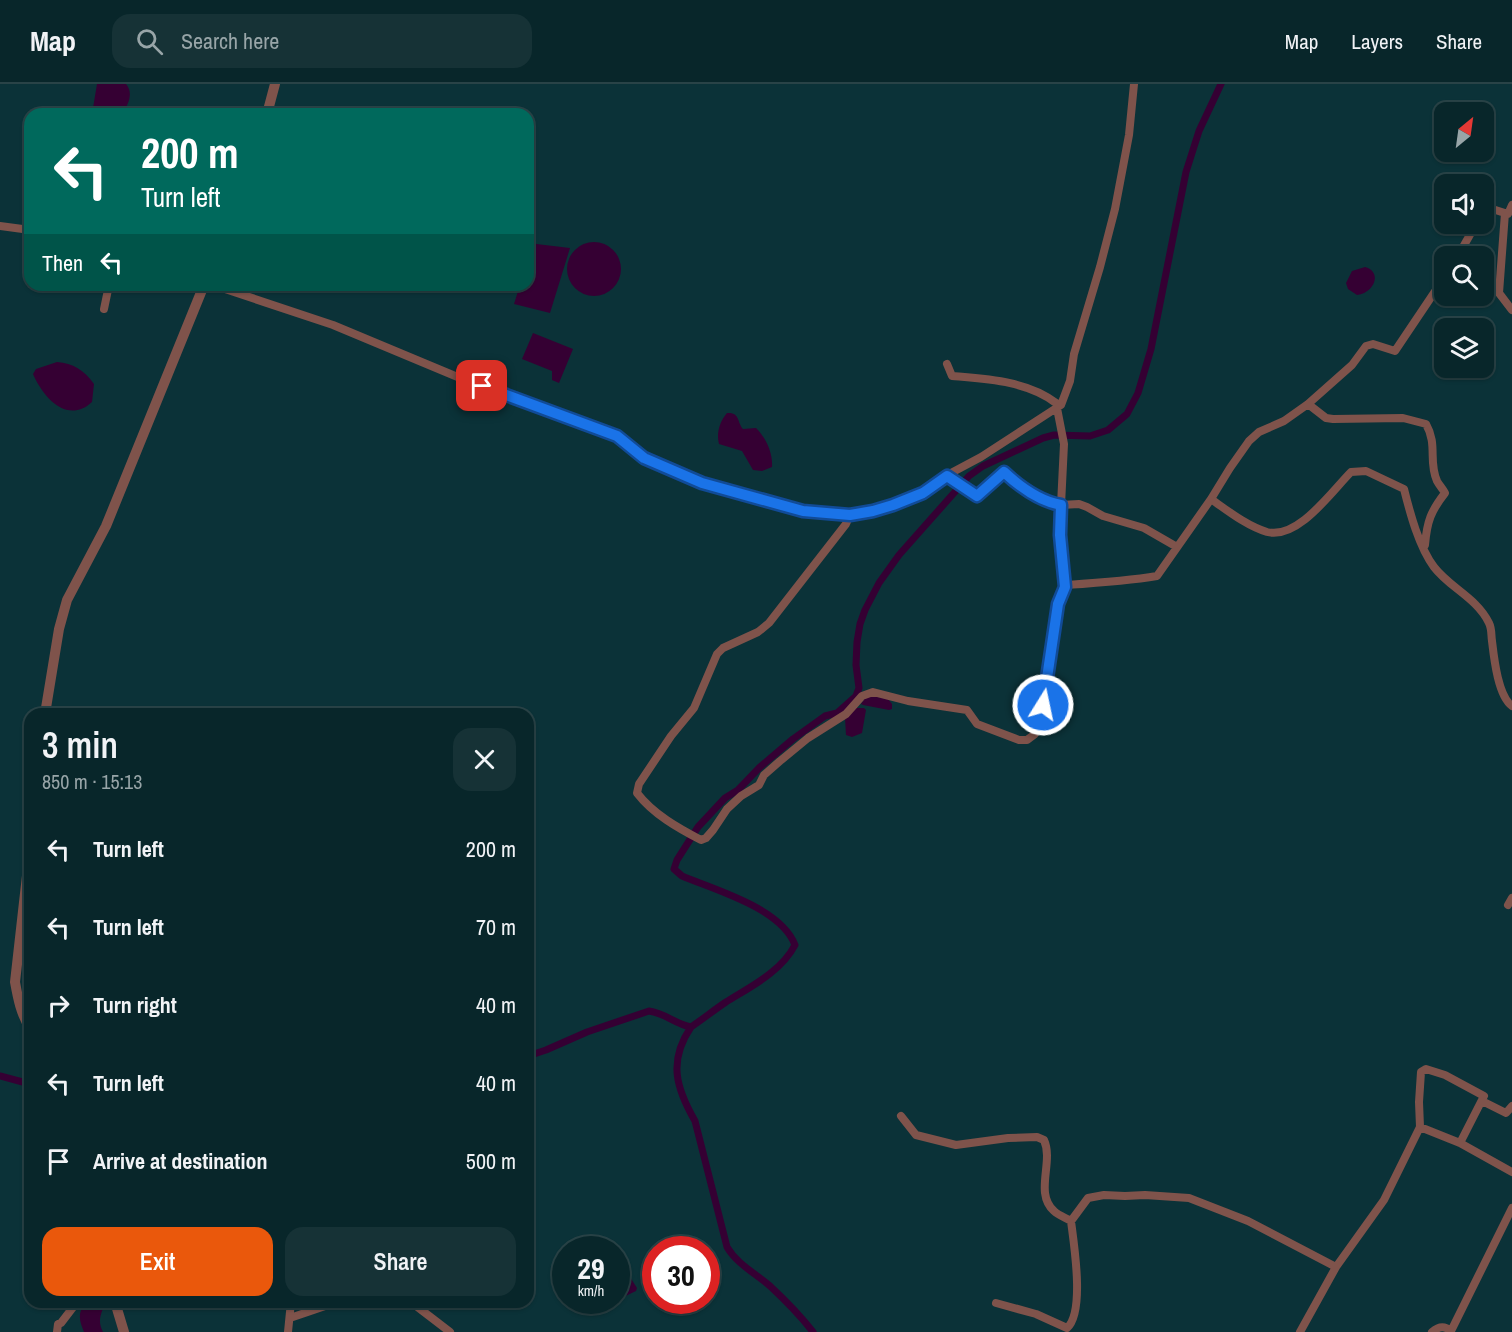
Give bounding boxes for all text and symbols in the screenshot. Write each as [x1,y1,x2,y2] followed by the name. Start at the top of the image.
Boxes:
[112,14,532,68] search box
[30,22,76,60] text: Map
[133,25,166,58] icon: search
[181,26,279,56] text: Search here
[1285,27,1318,56] text: Map
[1351,27,1403,56] text: Layers
[1436,27,1482,56] text: Share
[1434,102,1494,162] north arrow
[1434,102,1494,378] map controls
[141,125,239,181] text: 200 m
[42,132,120,210] icon: left
[1434,174,1494,234] button: sound
[141,179,220,215] text: Turn left
[95,246,128,279] icon: left
[1434,246,1494,306] button: search
[42,248,83,278] text: Then
[1434,318,1494,378] button: layers
[456,360,507,411] pin
[465,369,498,402] icon: arrive
[1011,673,1075,737] position arrow
[42,721,118,769] text: 3 min
[453,728,516,791] button: close
[42,768,142,795] text: 850 m · 15:13
[42,833,75,866] icon: left
[93,834,164,864] text: Turn left
[466,834,516,864] text: 200 m
[42,911,75,944] icon: left
[93,912,164,942] text: Turn left
[476,912,516,942] text: 70 m
[42,989,75,1022] icon: right
[93,990,177,1020] text: Turn right
[476,990,516,1020] text: 40 m
[42,1067,75,1100] icon: left
[93,1068,164,1098] text: Turn left
[476,1068,516,1098] text: 40 m
[42,1145,75,1178] icon: arrive
[93,1146,267,1176] text: Arrive at destination
[466,1146,516,1176] text: 500 m
[42,1227,273,1296] button: Exit
[285,1227,516,1296] button: Share
[642,1236,720,1314] speed limit sign: 30
[577,1248,605,1288] text: 29
[578,1280,604,1301] text: km/h

